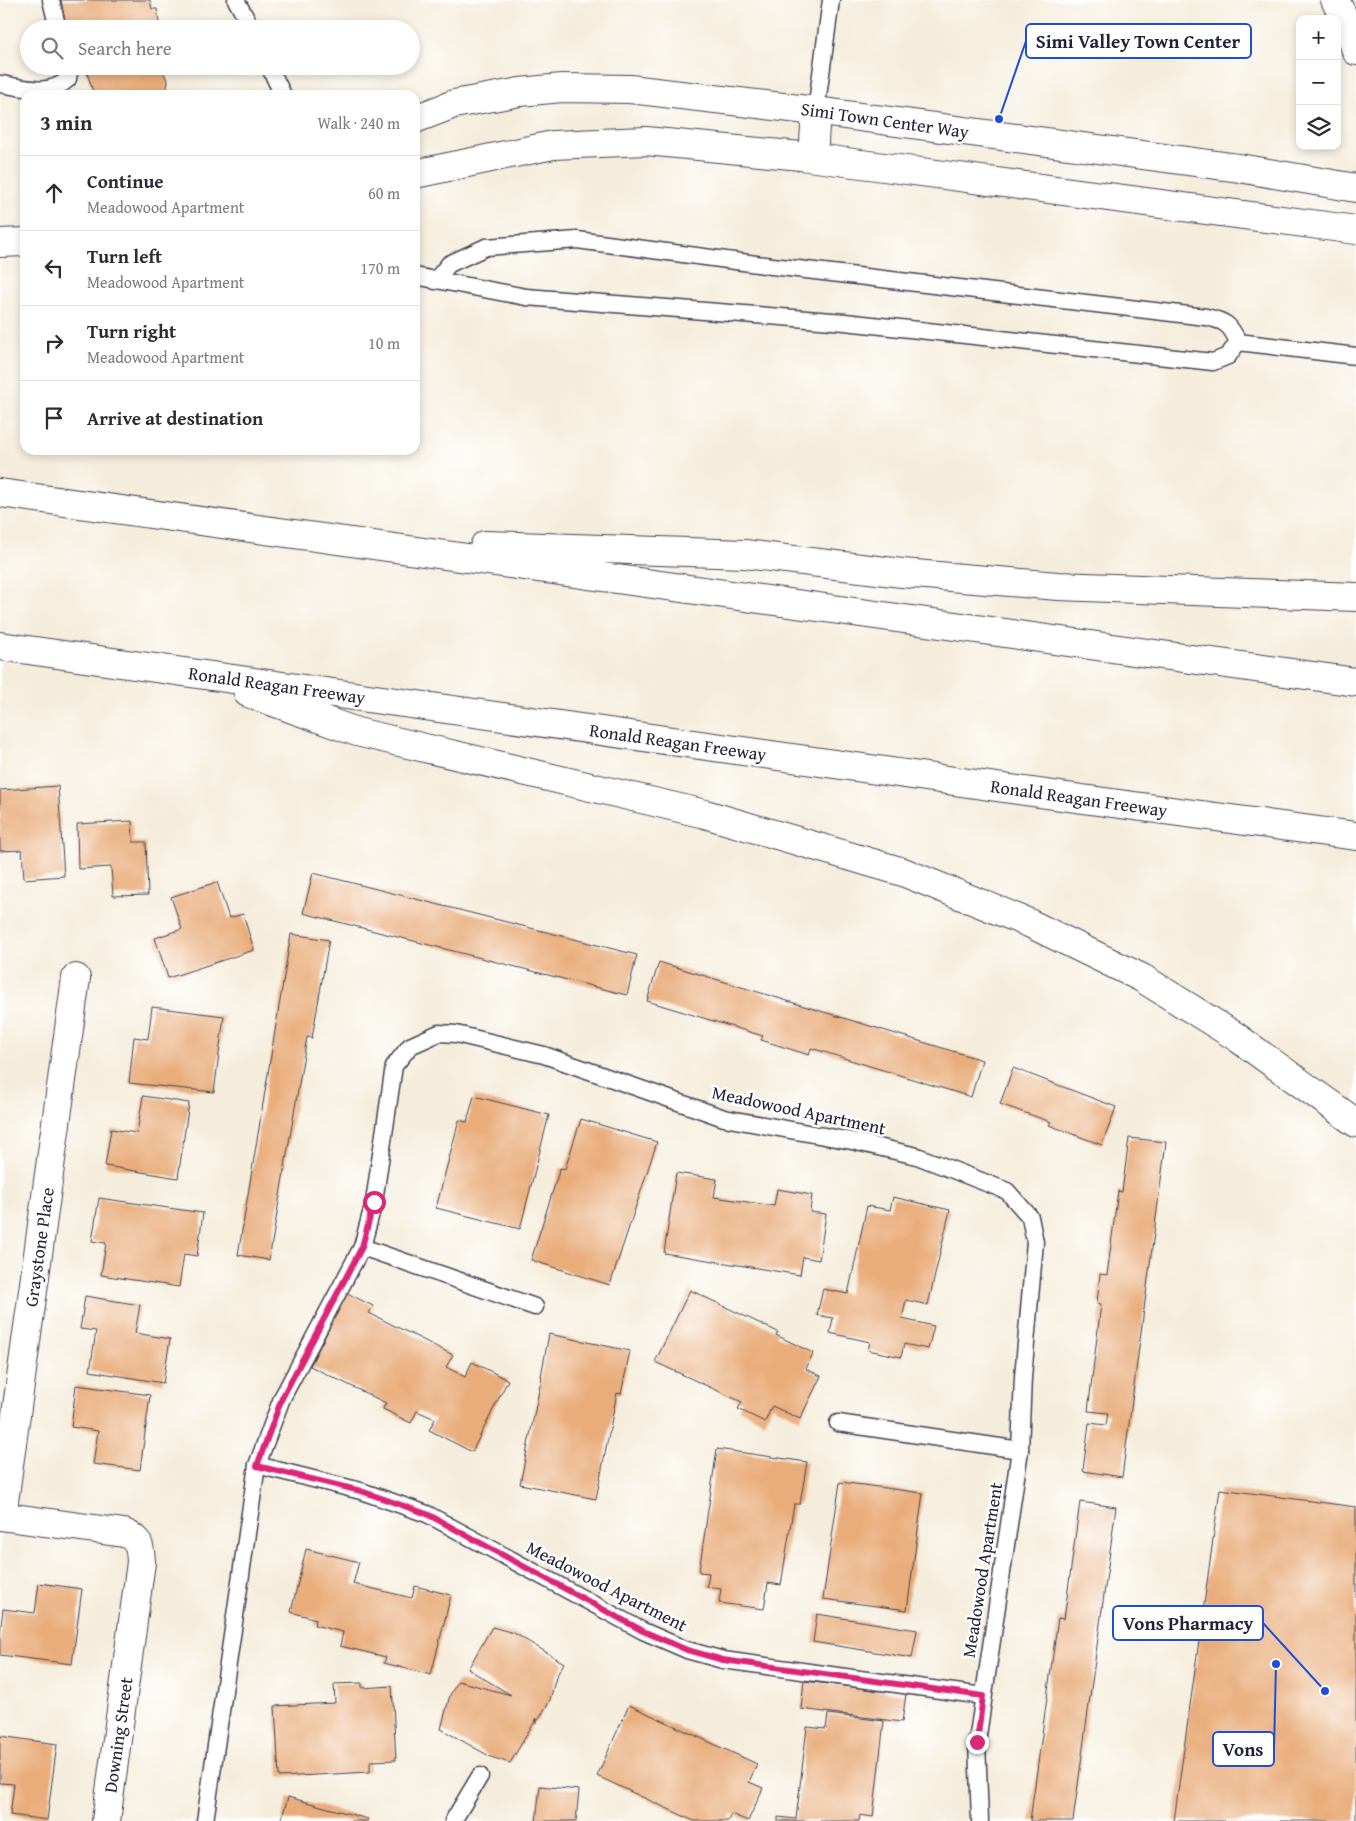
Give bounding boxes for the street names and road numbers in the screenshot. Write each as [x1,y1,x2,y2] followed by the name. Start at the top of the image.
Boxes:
[799,95,971,145] street label: Simi Town Center Way
[187,659,367,711] street label: Ronald Reagan Freeway
[588,716,768,768] street label: Ronald Reagan Freeway
[989,772,1169,824] street label: Ronald Reagan Freeway
[710,1078,889,1142] street label: Meadowood Apartment
[17,1186,61,1308] street label: Graystone Place
[955,1480,1009,1660] street label: Meadowood Apartment
[522,1534,693,1639] street label: Meadowood Apartment
[97,1675,140,1794] street label: Downing Street

